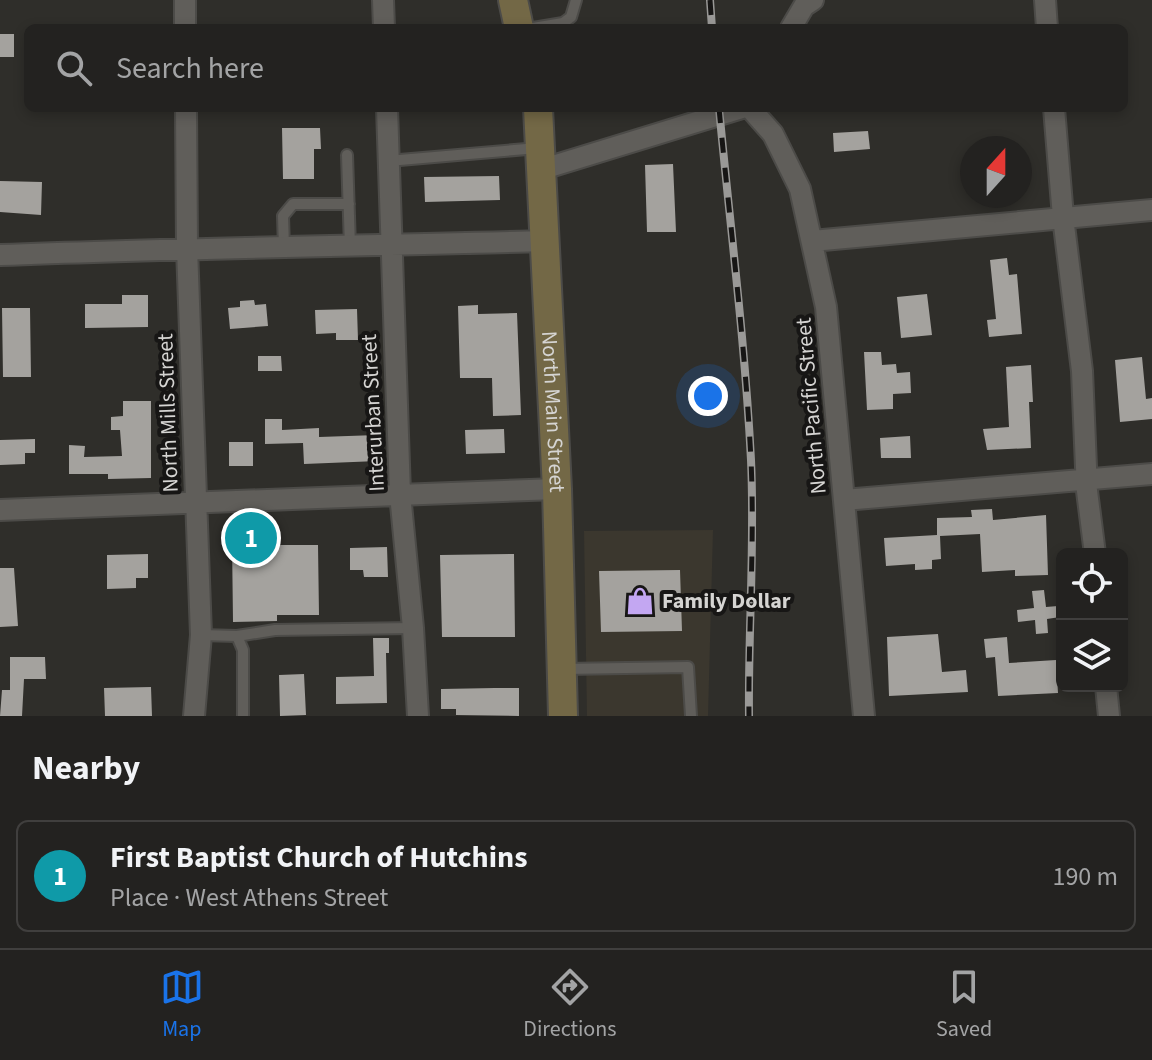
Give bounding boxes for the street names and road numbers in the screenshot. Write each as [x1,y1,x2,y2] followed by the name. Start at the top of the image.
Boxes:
[787,316,835,496] street label: North Pacific Street
[533,330,573,494] street label: North Main Street
[149,332,187,493] street label: North Mills Street
[353,333,393,493] street label: Interurban Street

